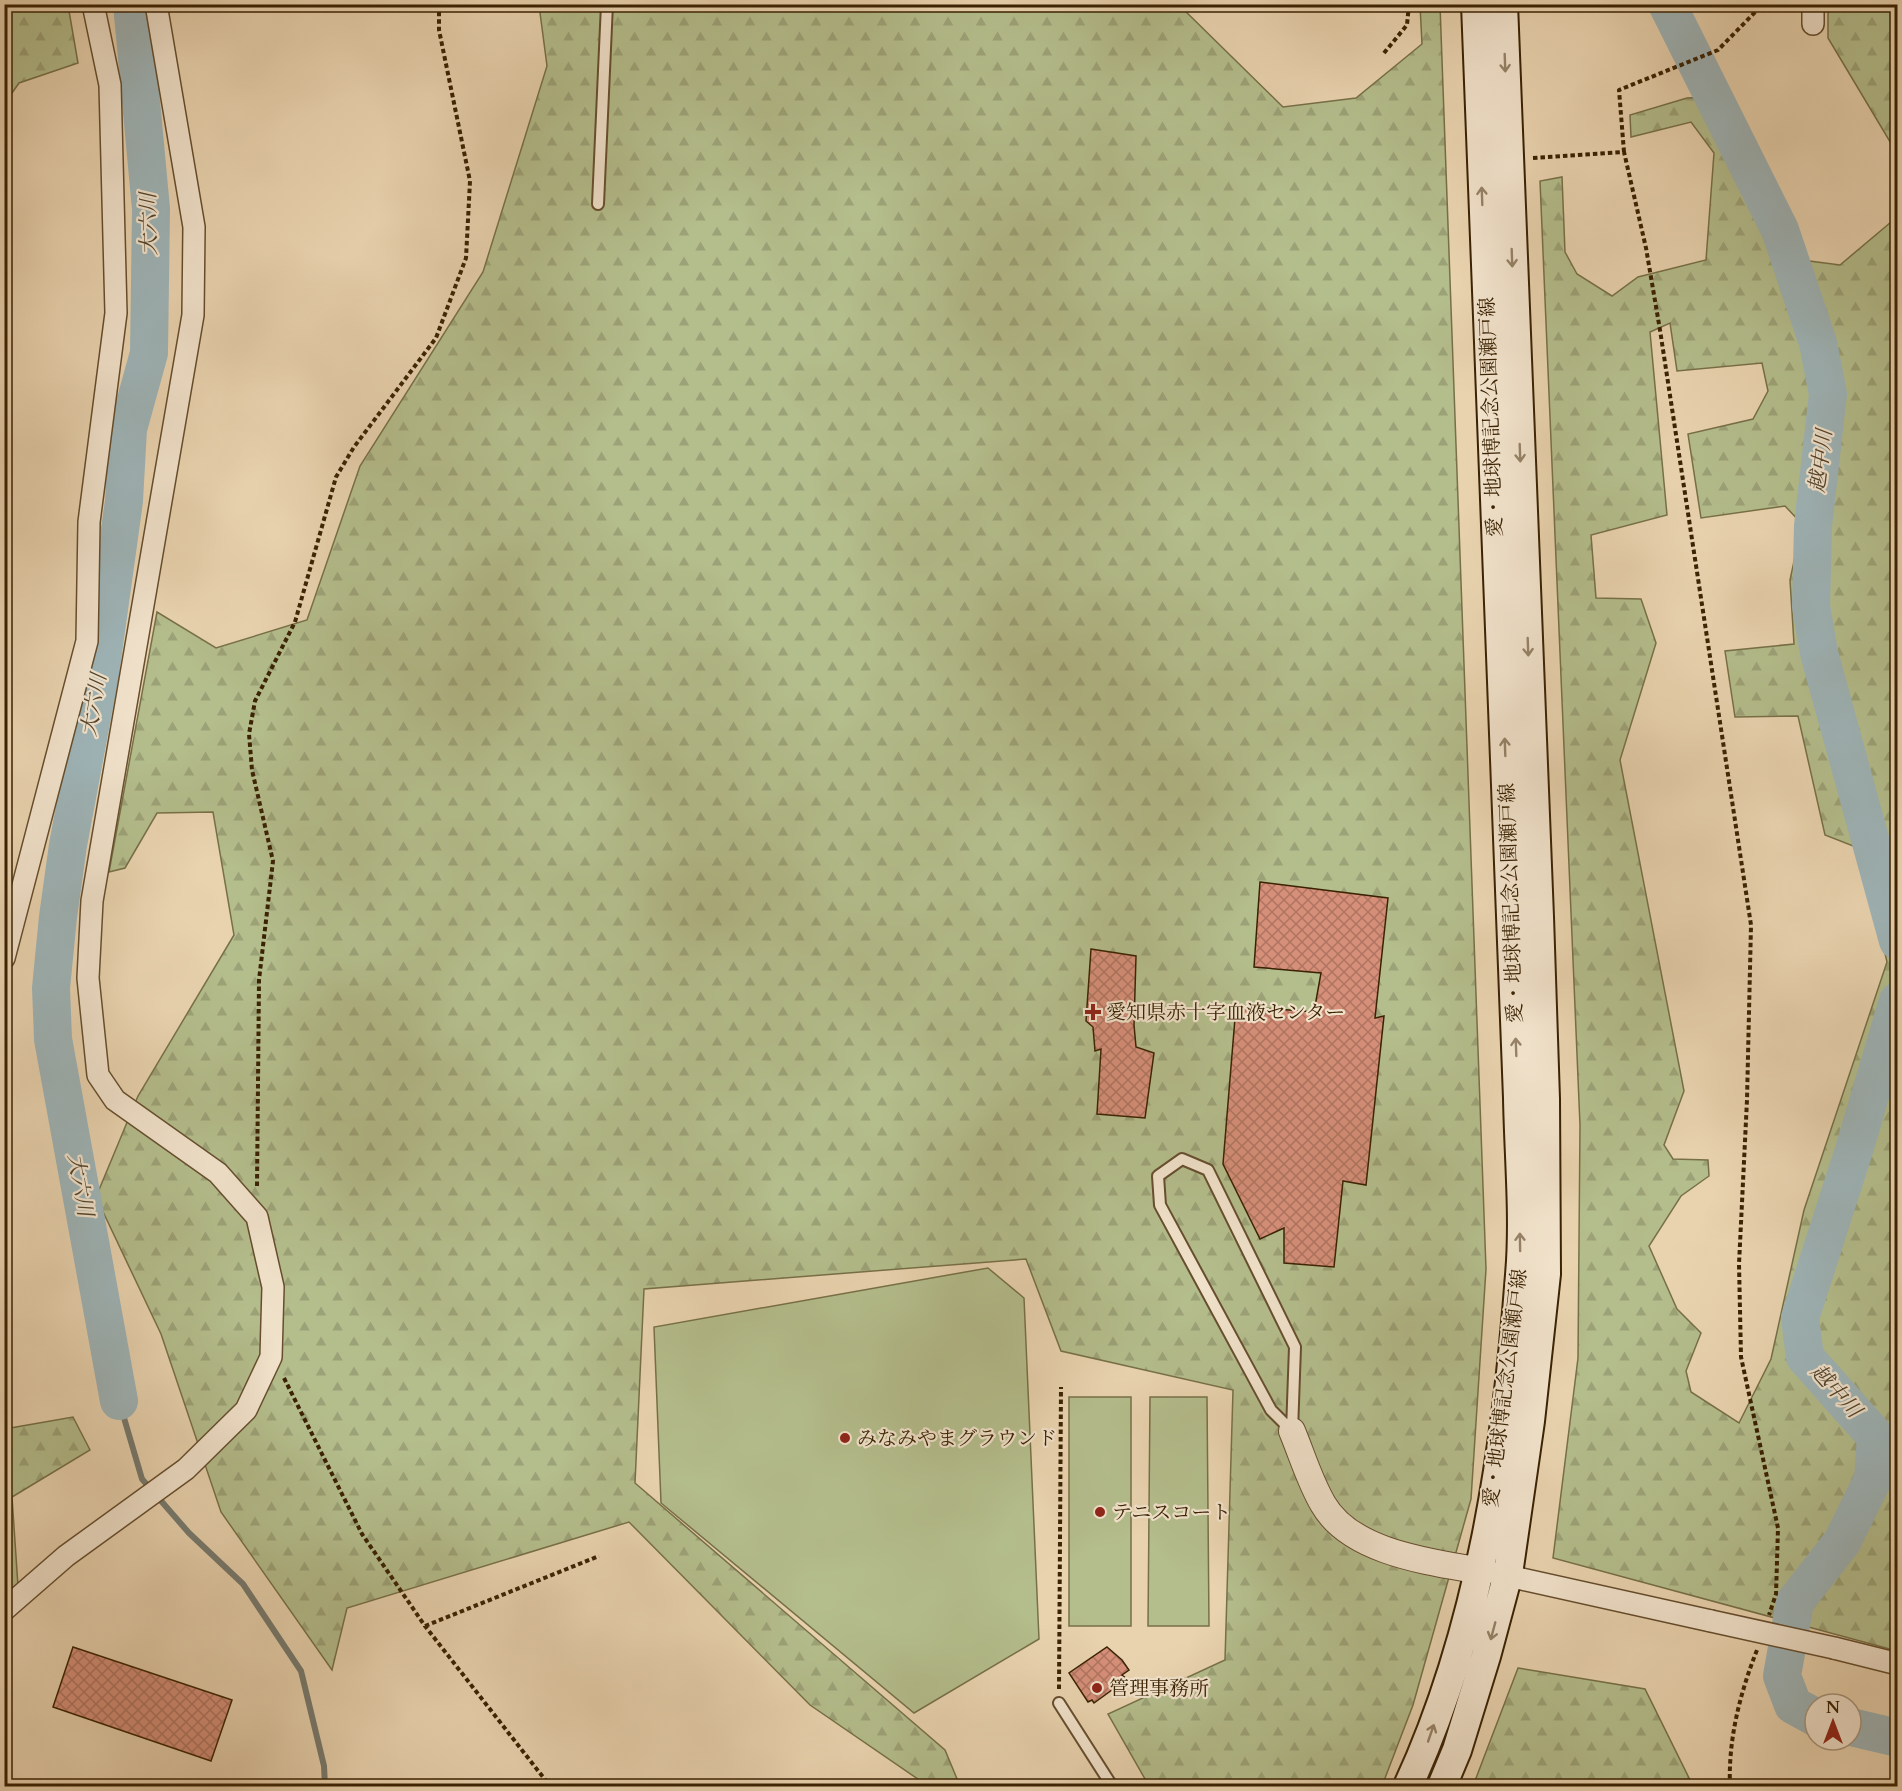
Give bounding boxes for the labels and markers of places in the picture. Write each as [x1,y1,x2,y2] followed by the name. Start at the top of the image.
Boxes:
[1106,999,1345,1026] place label: 愛知県赤十字血液センター
[1084,1003,1102,1021] marker: 愛知県赤十字血液センター
[857,1425,1057,1452] place label: みなみやまグラウンド
[838,1431,852,1445] marker: みなみやまグラウンド
[1112,1499,1231,1526] place label: テニスコート
[1093,1505,1107,1519] marker: テニスコート
[1109,1675,1209,1702] place label: 管理事務所
[1090,1681,1104,1695] marker: 管理事務所

